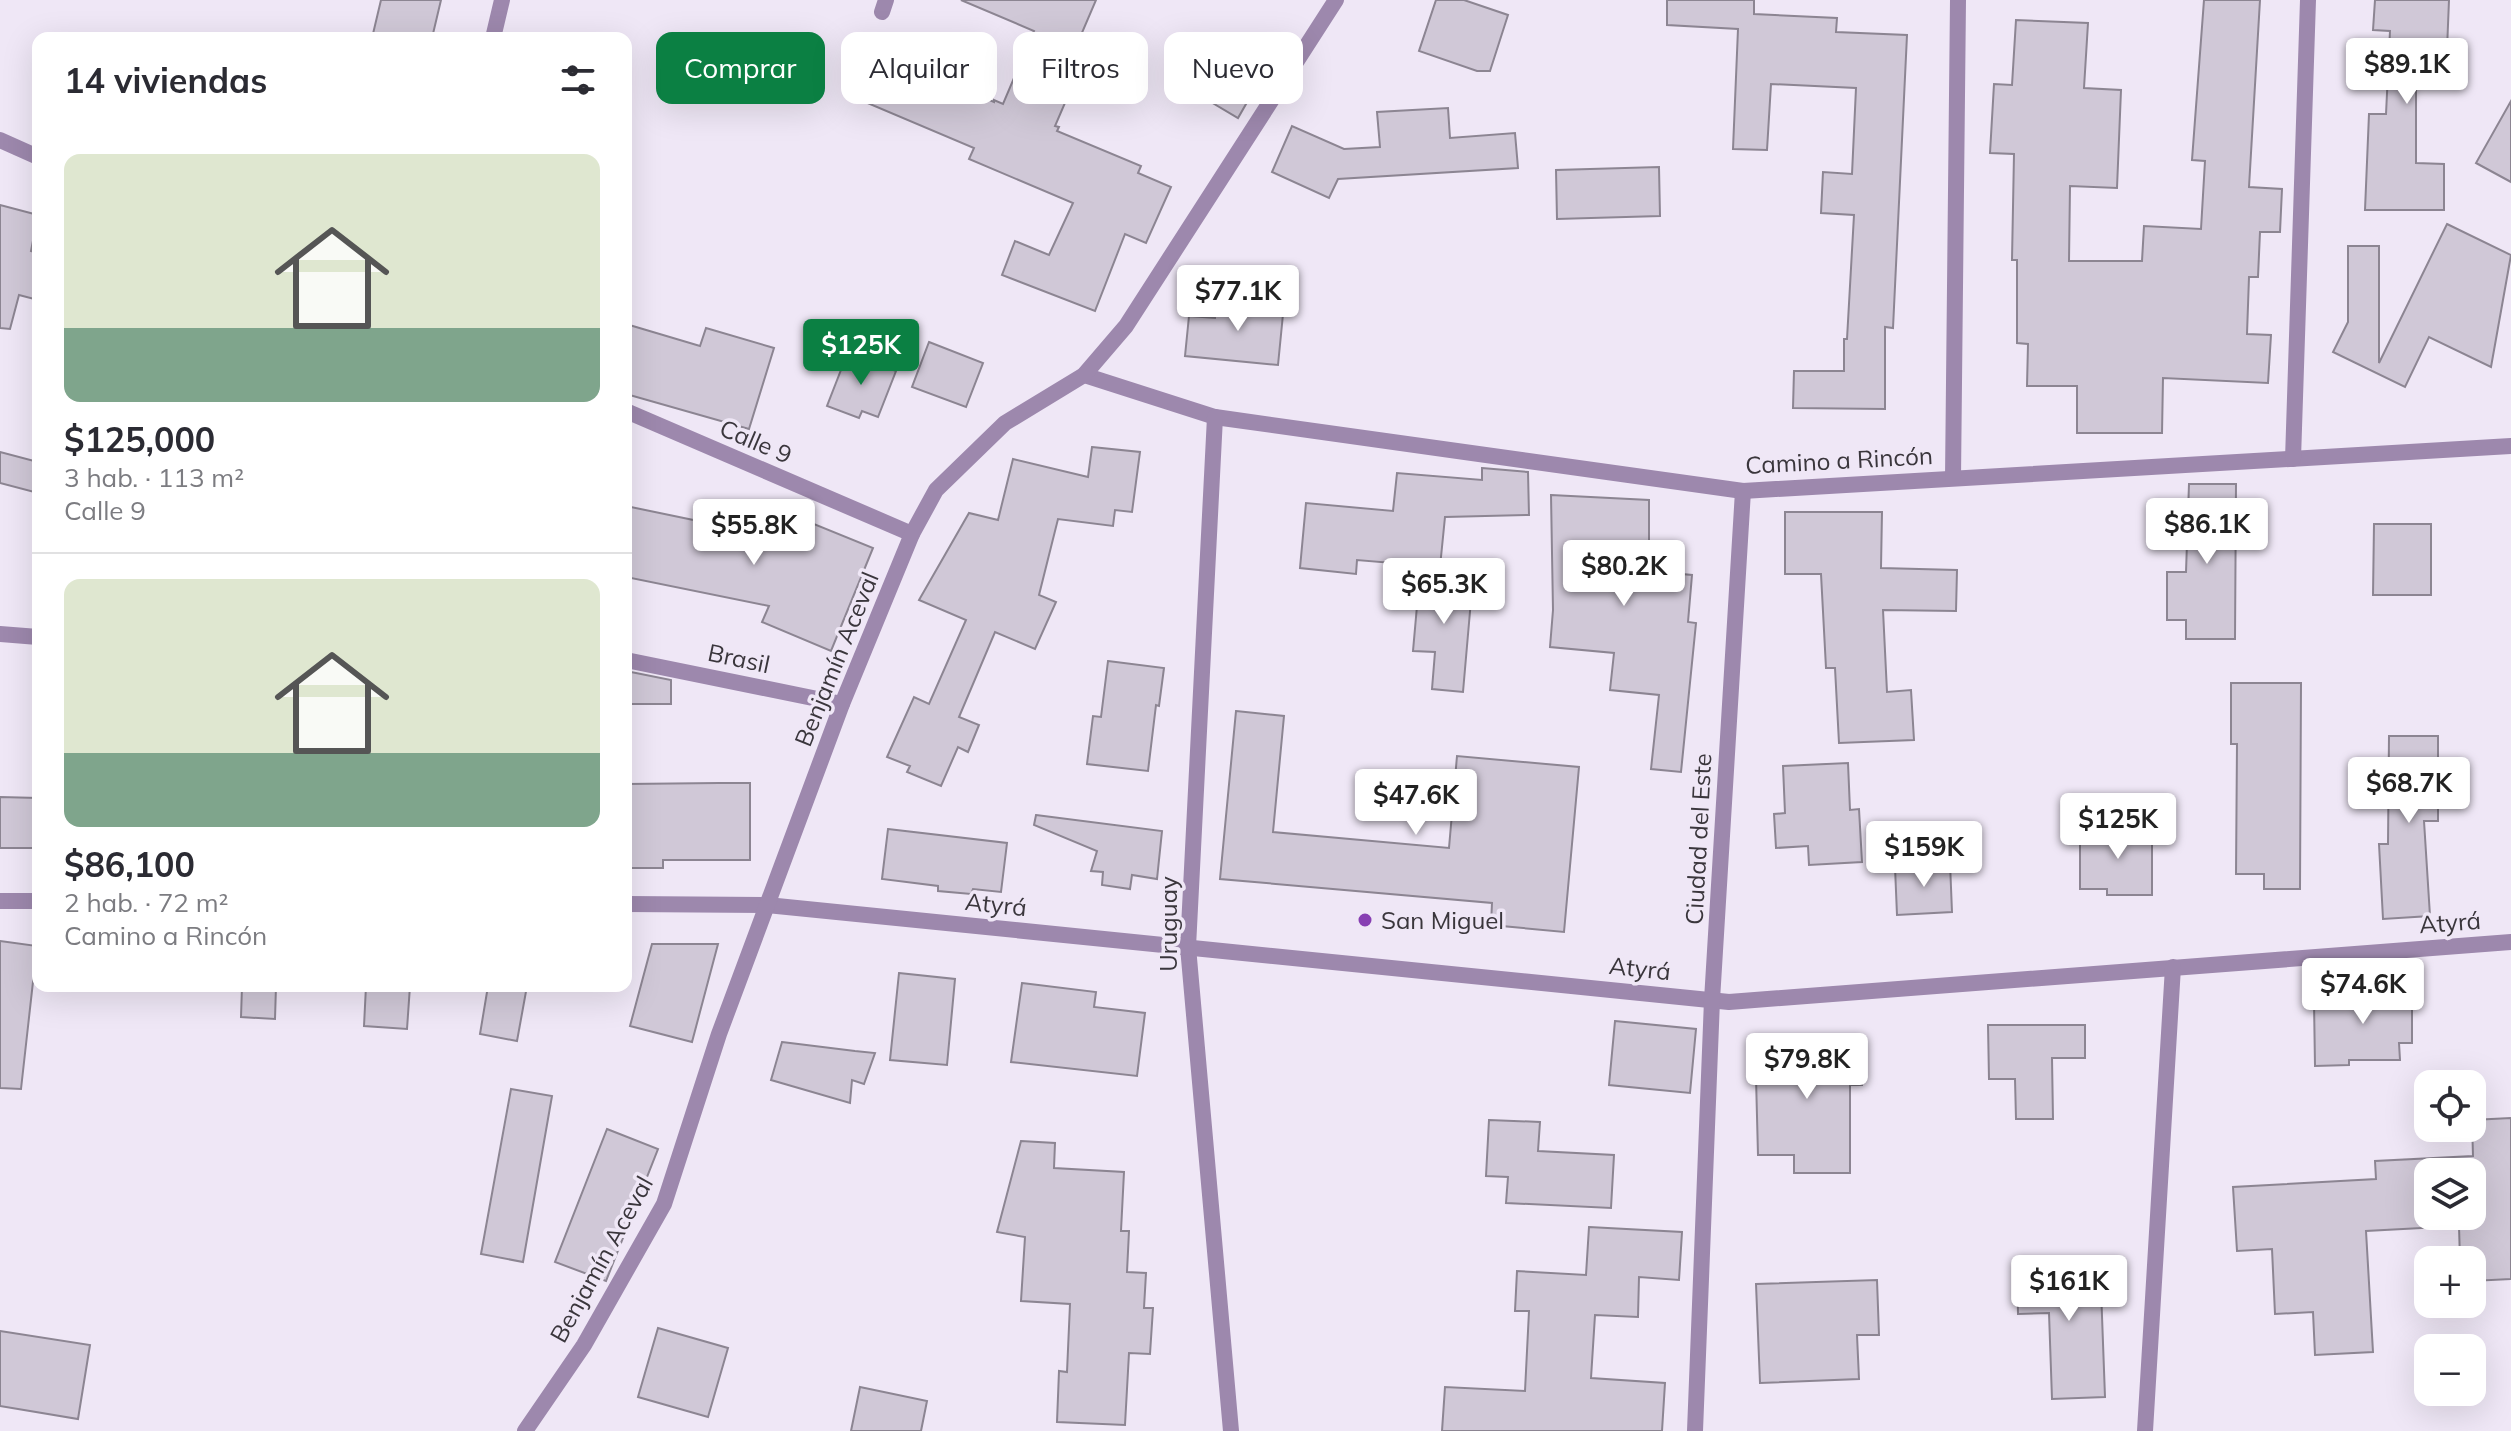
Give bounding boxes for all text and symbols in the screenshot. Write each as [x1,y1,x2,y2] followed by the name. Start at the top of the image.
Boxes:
[656,32,825,104] chip: Comprar
[841,32,997,104] chip: Alquilar
[1013,32,1148,104] chip: Filtros
[1164,32,1303,104] chip: Nuevo
[2342,38,2472,106] pin: $89.1K
[2364,47,2450,80] text: $89.1K
[556,58,600,102] icon: filters
[64,59,267,102] text: 14 viviendas
[260,206,404,350] icon: home
[1173,265,1303,333] pin: $77.1K
[1195,274,1281,307] text: $77.1K
[805,319,917,387] pin: $125K
[821,328,901,361] text: $125K
[715,412,797,470] street label: Calle 9
[64,418,215,461] text: $125,000
[1744,440,1934,480] street label: Camino a Rincón
[64,461,244,494] text: 3 hab. · 113 m²
[64,494,146,527] text: Calle 9
[2142,498,2272,566] pin: $86.1K
[689,499,819,567] pin: $55.8K
[2164,507,2250,540] text: $86.1K
[711,508,797,541] text: $55.8K
[1559,540,1689,608] pin: $80.2K
[1581,549,1667,582] text: $80.2K
[1379,558,1509,626] pin: $65.3K
[787,567,885,751] street label: Benjamín Aceval
[1401,567,1487,600] text: $65.3K
[260,631,404,775] icon: home
[705,637,773,679] street label: Brasil
[1679,752,1717,926] street label: Ciudad del Este
[2344,757,2474,825] pin: $68.7K
[2366,766,2452,799] text: $68.7K
[1351,769,1481,837] pin: $47.6K
[1373,778,1459,811] text: $47.6K
[2062,793,2174,861] pin: $125K
[2078,802,2158,835] text: $125K
[1868,821,1980,889] pin: $159K
[1884,830,1964,863] text: $159K
[64,843,195,886] text: $86,100
[1153,876,1183,972] street label: Uruguay
[64,886,228,919] text: 2 hab. · 72 m²
[964,886,1028,922] street label: Atyrá
[1381,905,1504,935] place label: San Miguel
[2418,905,2482,939] street label: Atyrá
[1356,911,1374,929] marker: San Miguel
[64,919,267,952] text: Camino a Rincón
[1608,950,1672,986] street label: Atyrá
[2298,958,2428,1026] pin: $74.6K
[2320,967,2406,1000] text: $74.6K
[1742,1033,1872,1101] pin: $79.8K
[1764,1042,1850,1075] text: $79.8K
[2414,1070,2486,1406] map controls
[2414,1070,2486,1142] button: locate
[2414,1158,2486,1230] button: layers
[543,1171,659,1347] street label: Benjamín Aceval
[2414,1246,2486,1318] button: +
[2013,1255,2125,1323] pin: $161K
[2029,1264,2109,1297] text: $161K
[2414,1334,2486,1406] button: −

